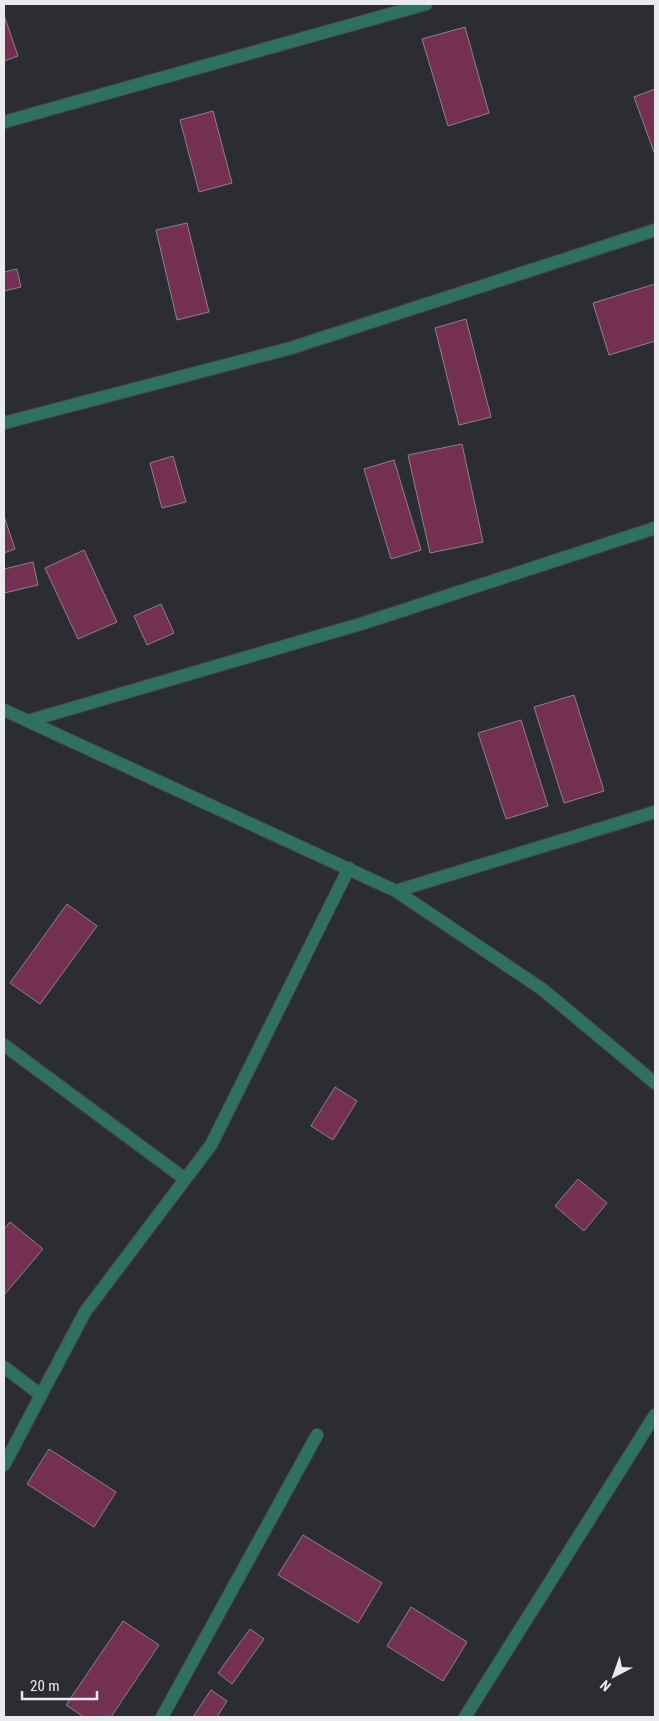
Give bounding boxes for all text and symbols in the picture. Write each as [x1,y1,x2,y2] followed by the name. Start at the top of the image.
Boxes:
[589,1651,639,1701] north arrow
[22,1668,98,1700] scale bar
[30,1677,60,1695] text: 20 m
[597,1677,614,1695] text: N

